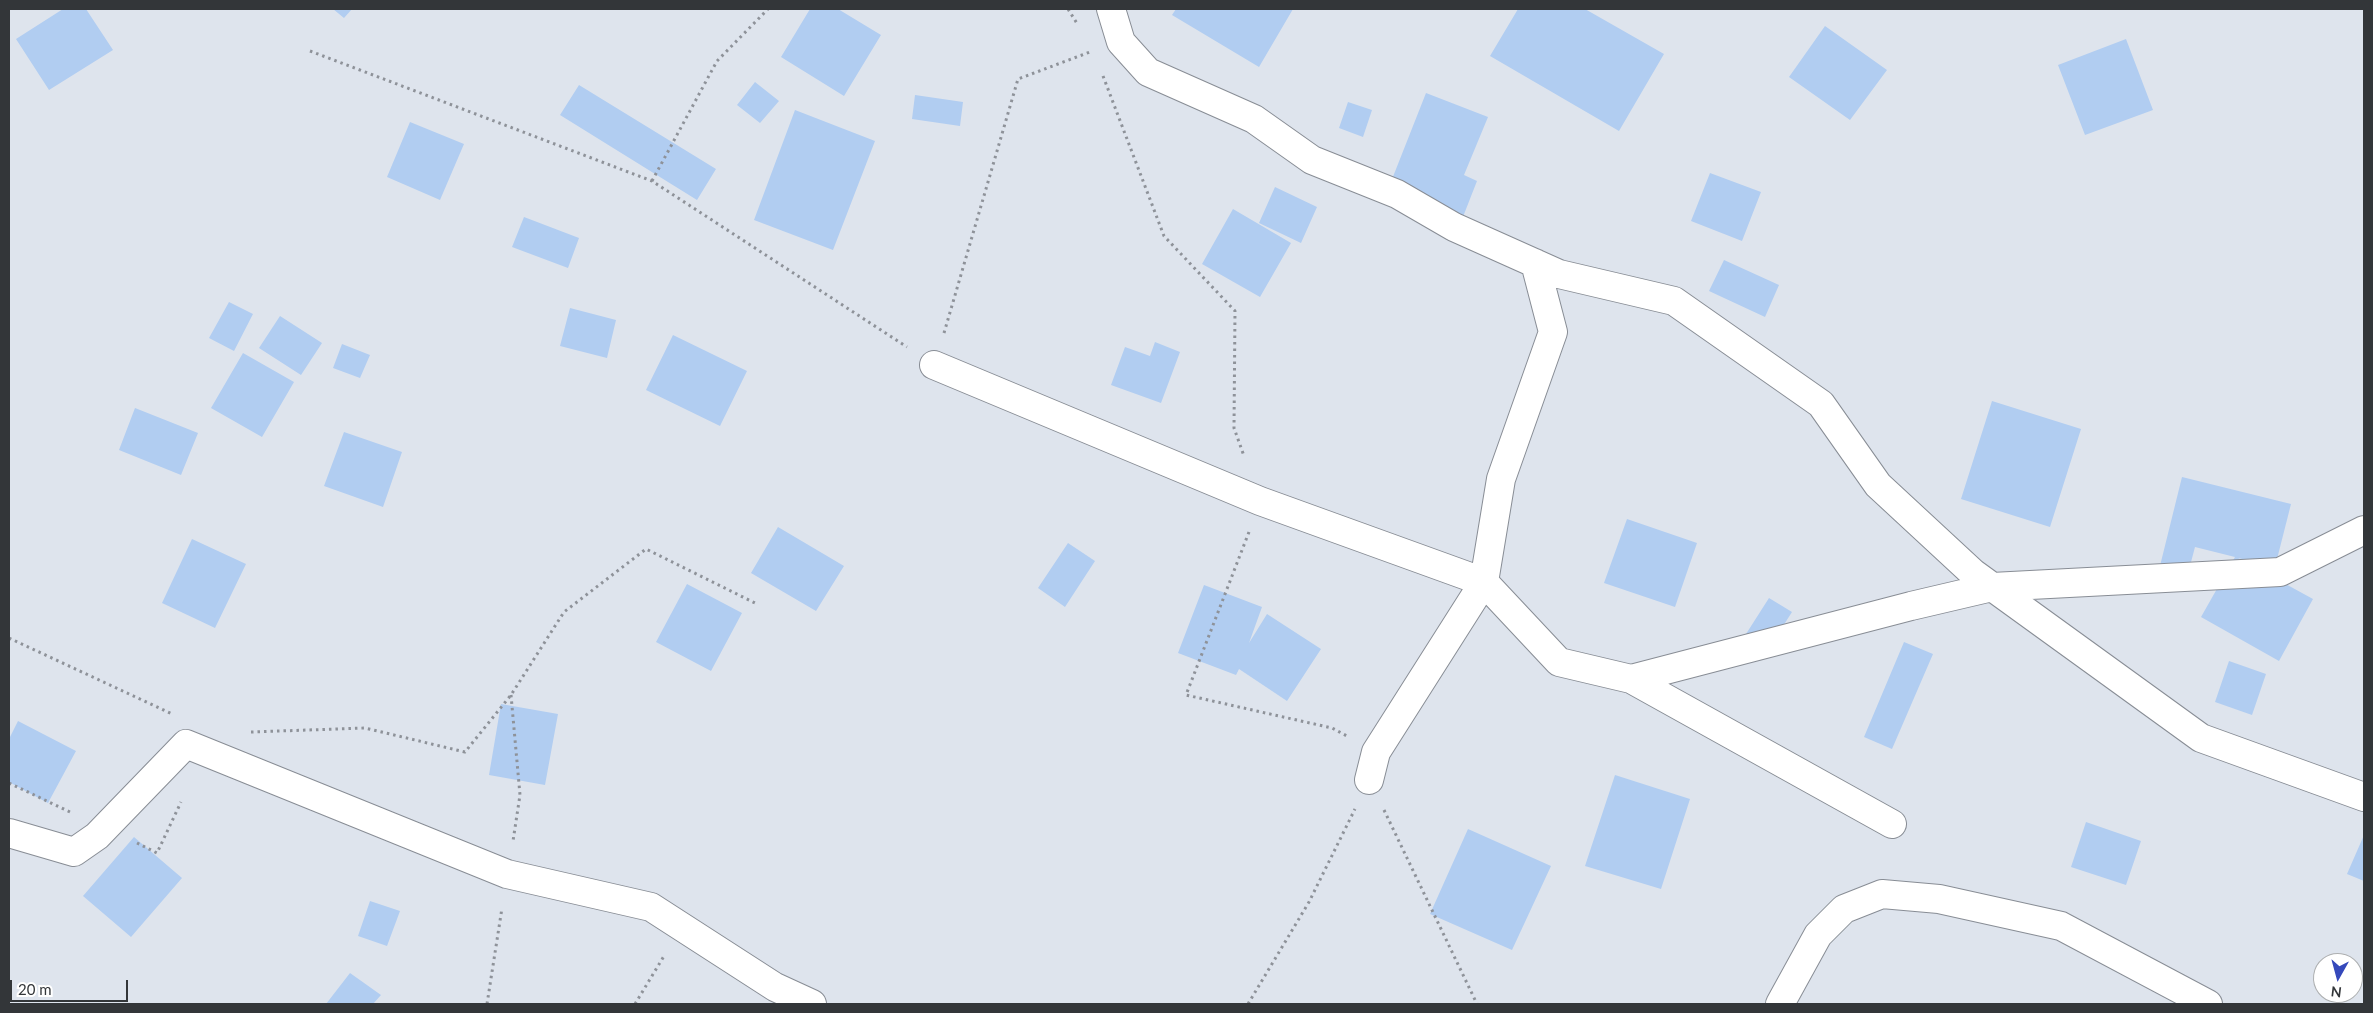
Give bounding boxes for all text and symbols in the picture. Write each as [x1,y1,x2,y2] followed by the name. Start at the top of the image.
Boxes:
[2313,953,2363,1003] north arrow
[12,970,130,1002] scale bar
[18,980,52,998] text: 20 m
[2330,983,2343,1001] text: N

